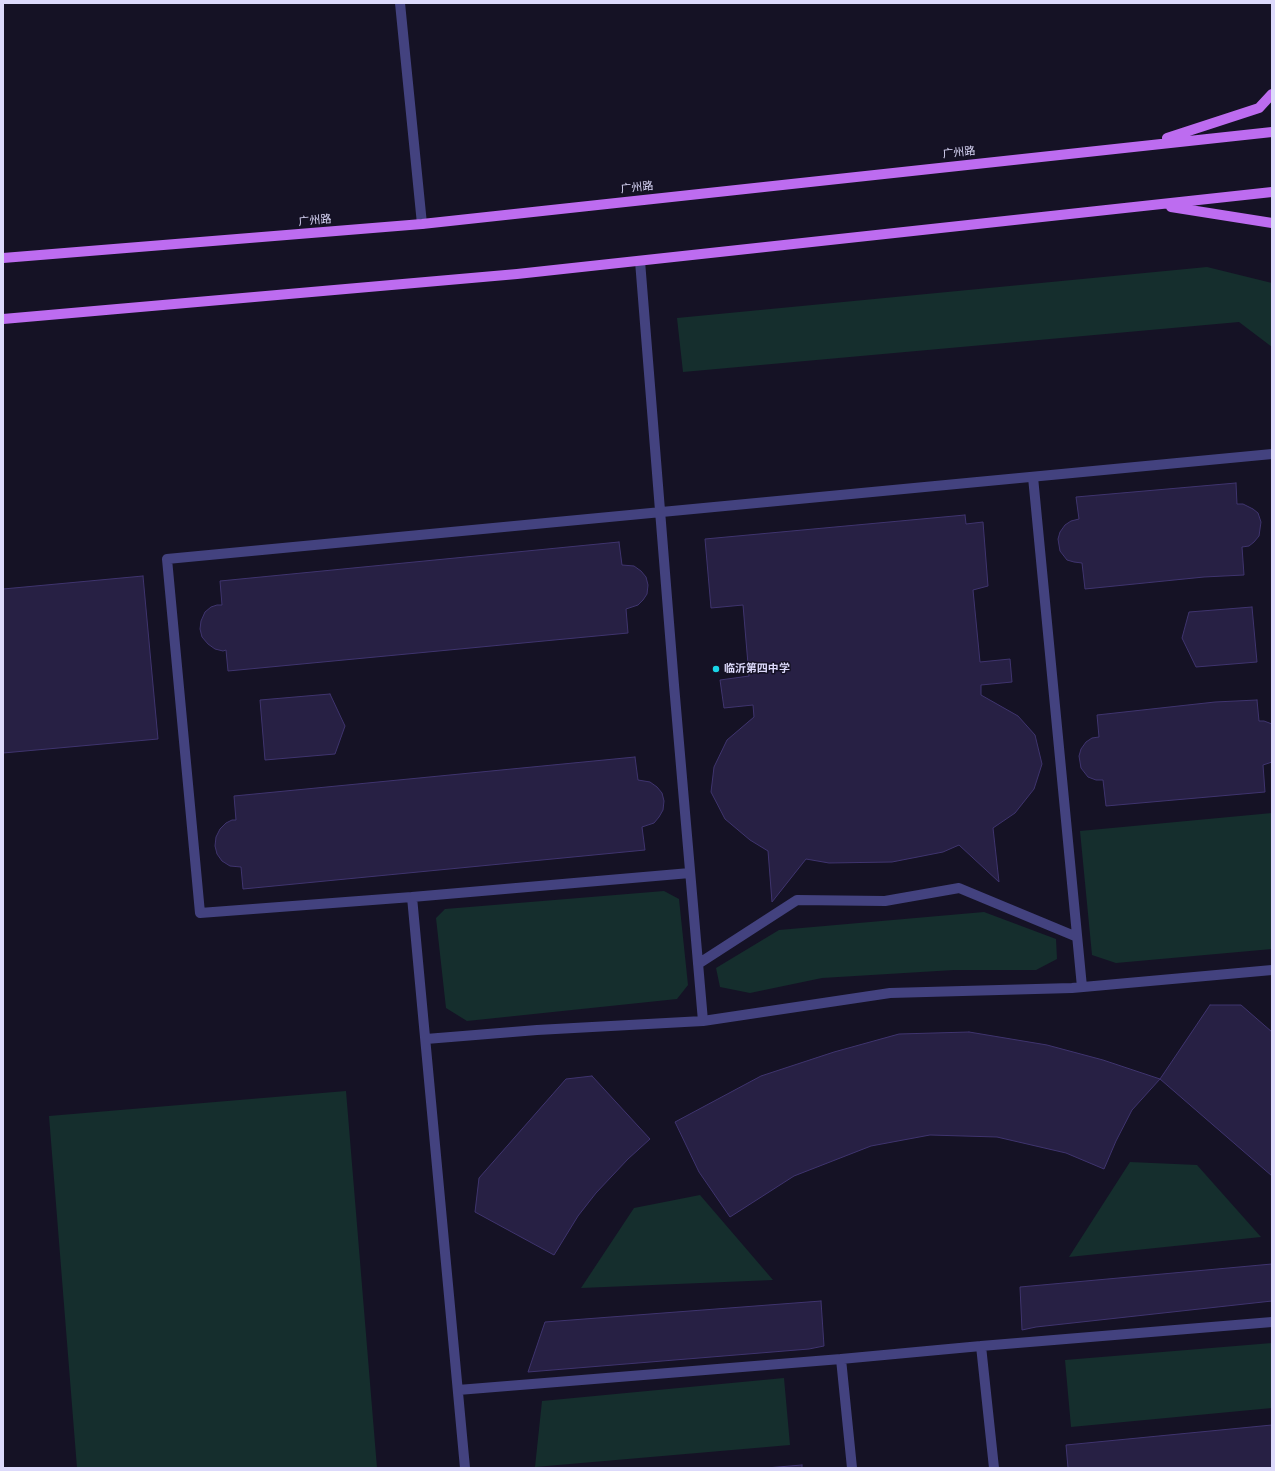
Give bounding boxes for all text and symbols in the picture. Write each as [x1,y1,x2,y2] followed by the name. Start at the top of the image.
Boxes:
[942,145,976,161] street label: 广州路
[620,180,654,196] street label: 广州路
[298,213,332,229] street label: 广州路
[724,662,790,676] place label: 临沂第四中学
[711,664,721,674] marker: 临沂第四中学

